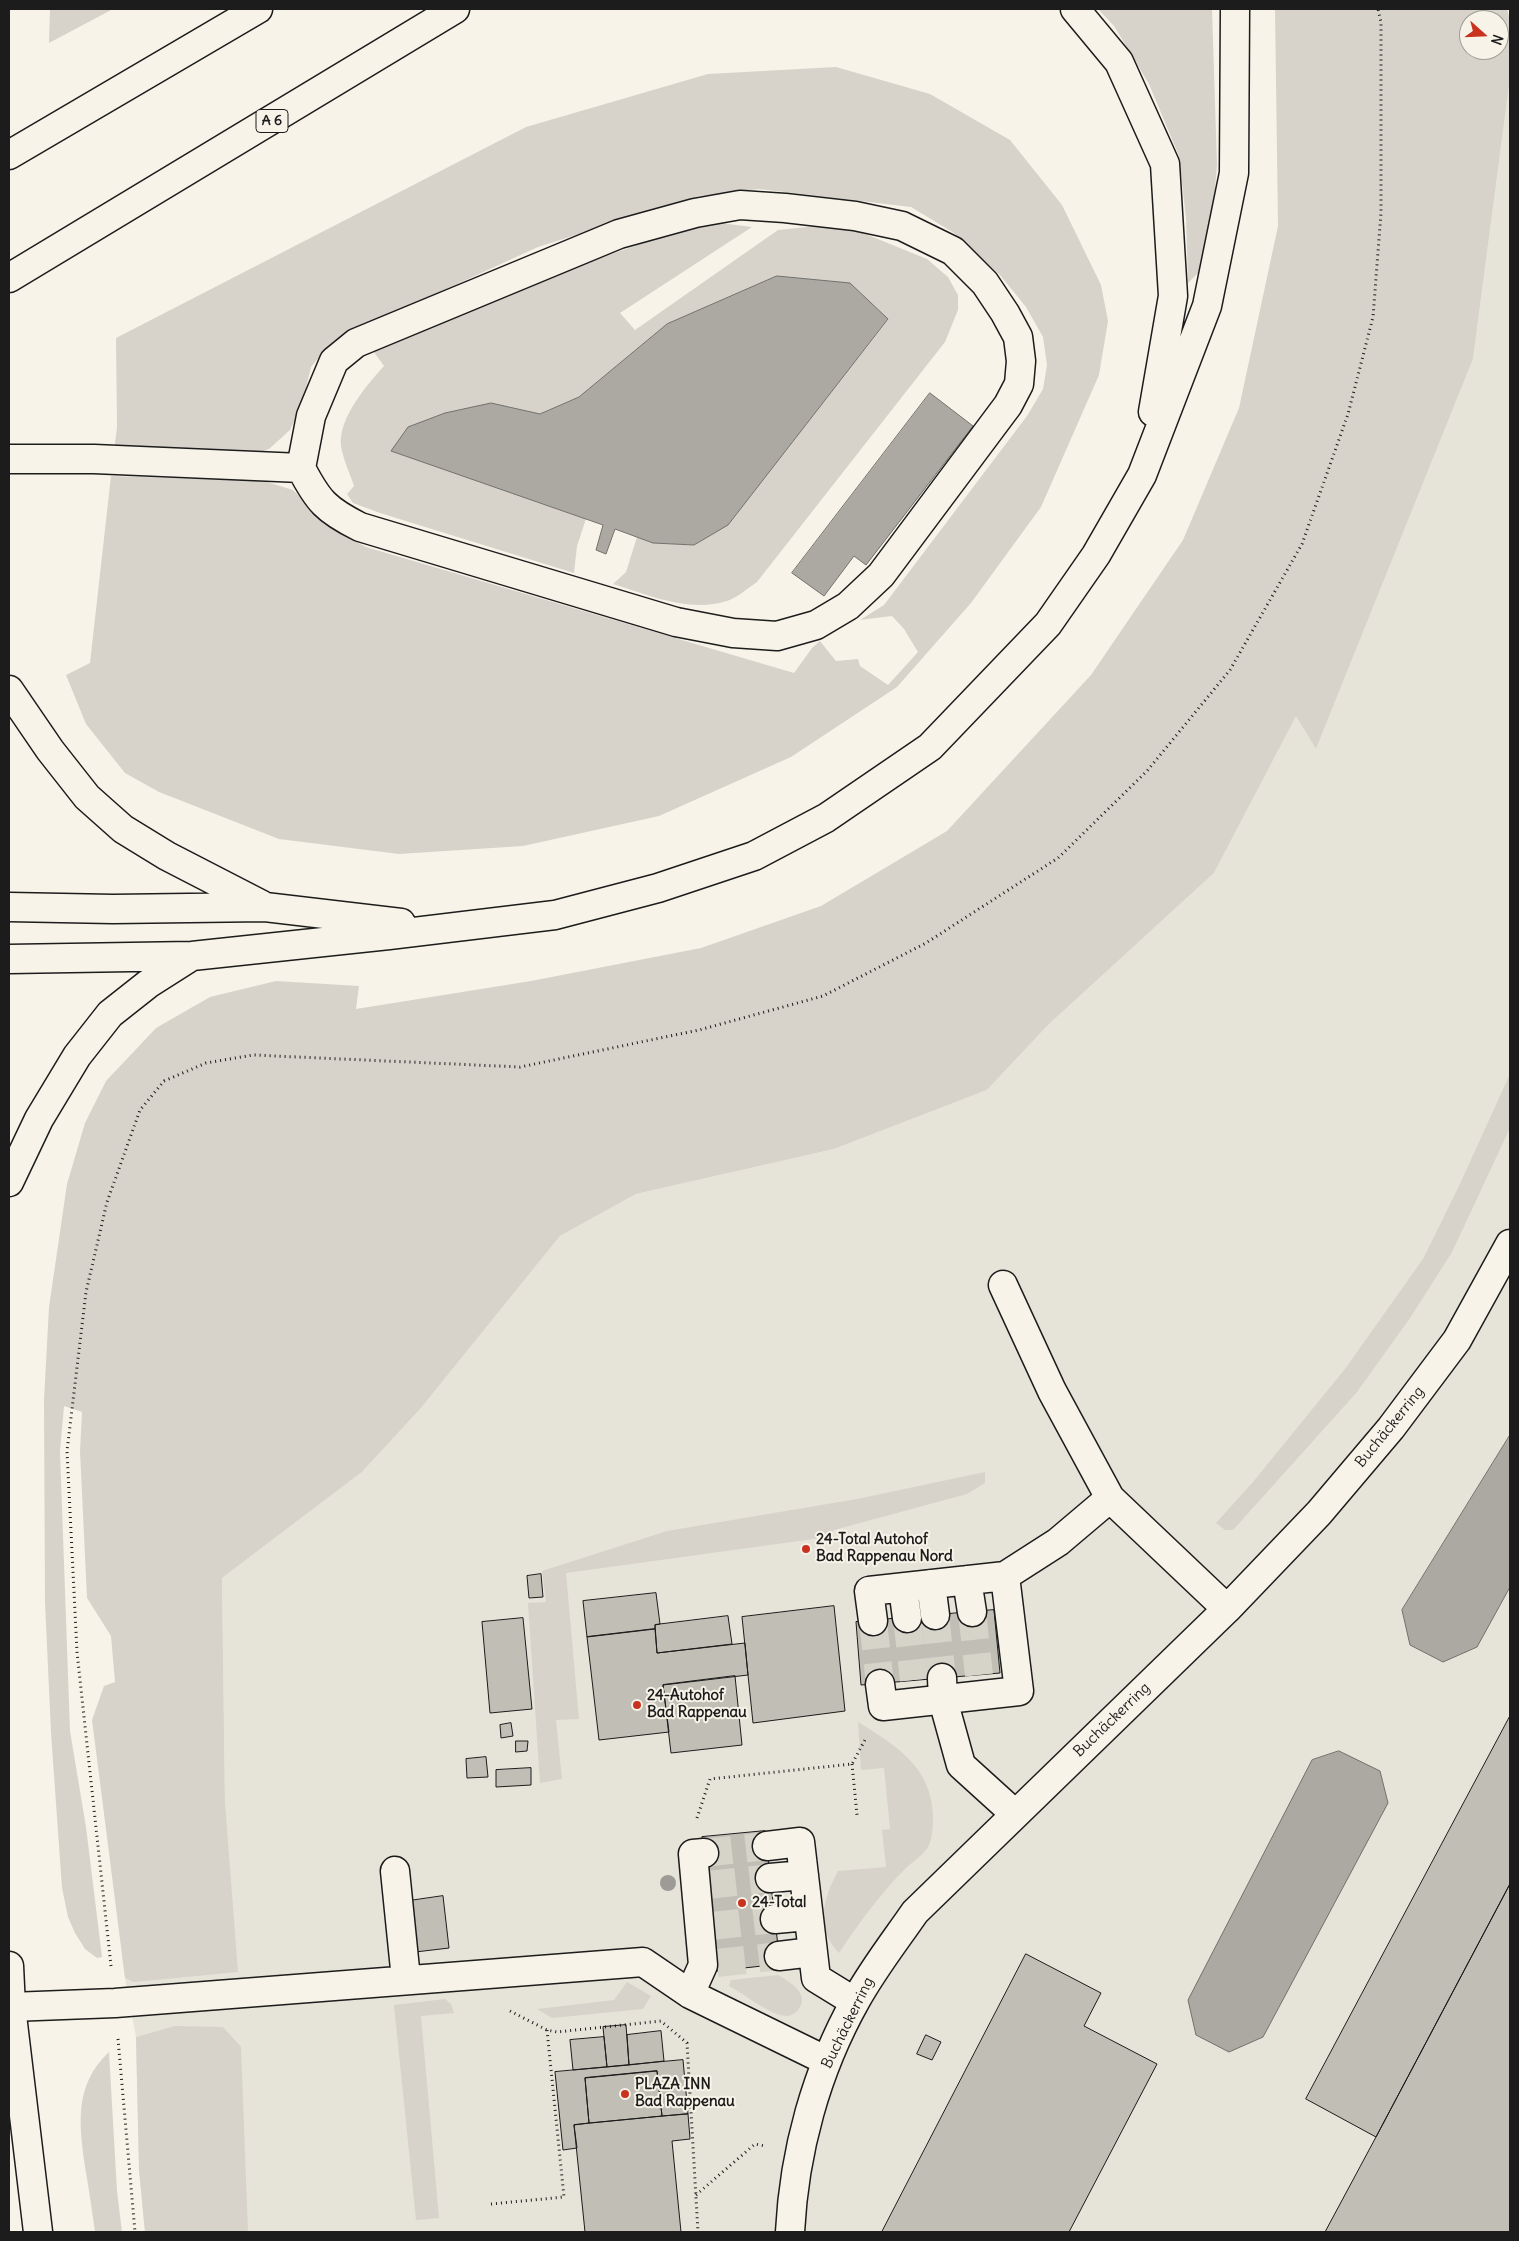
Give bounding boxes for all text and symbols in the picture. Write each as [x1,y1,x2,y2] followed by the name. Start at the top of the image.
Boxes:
[1459,10,1509,60] north arrow
[1487,32,1507,47] text: N
[256,110,288,132] road number: A 6
[1352,1383,1428,1471] street label: Buchäckerring
[816,1531,953,1566] place label: 24-Total Autohof Bad Rappenau Nord
[800,1543,812,1555] marker: 24-Total Autohof Bad Rappenau Nord
[1070,1679,1154,1761] street label: Buchäckerring
[647,1687,747,1722] place label: 24-Autohof Bad Rappenau
[631,1699,643,1711] marker: 24-Autohof Bad Rappenau
[752,1894,806,1912] place label: 24-Total
[736,1897,748,1909] marker: 24-Total
[818,1974,878,2072] street label: Buchäckerring
[635,2076,735,2111] place label: PLAZA INN Bad Rappenau
[619,2088,631,2100] marker: PLAZA INN Bad Rappenau

